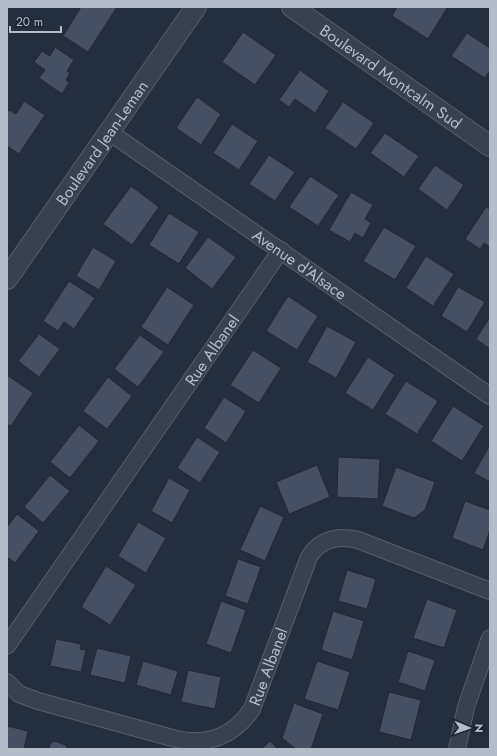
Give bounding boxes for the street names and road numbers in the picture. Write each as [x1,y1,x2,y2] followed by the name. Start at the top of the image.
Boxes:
[315,19,466,135] street label: Boulevard Montcalm Sud
[51,76,154,210] street label: Boulevard Jean-Leman
[248,224,351,305] street label: Avenue d'Alsace
[180,310,245,390] street label: Rue Albanel
[243,624,293,709] street label: Rue Albanel

